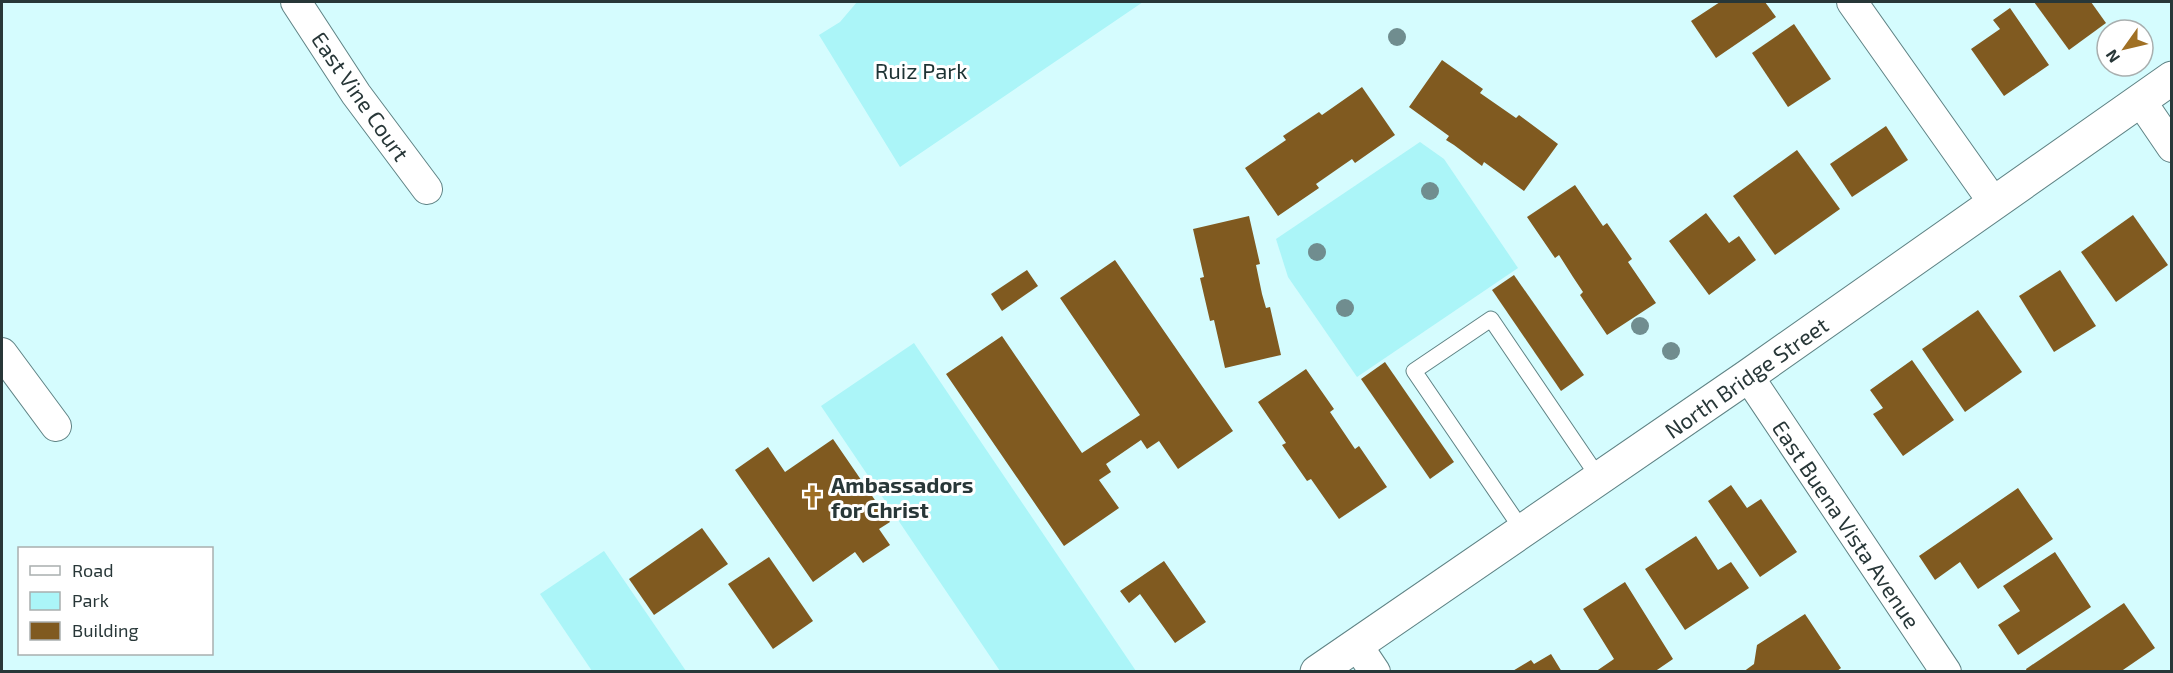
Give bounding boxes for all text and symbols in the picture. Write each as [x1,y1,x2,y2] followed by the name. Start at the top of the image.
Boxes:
[2095,18,2155,78] north arrow
[307,26,415,166] street label: East Vine Court
[2101,47,2123,67] text: N
[875,57,967,83] park label: Ruiz Park
[1659,311,1833,443] street label: North Bridge Street
[1768,415,1926,633] street label: East Buena Vista Avenue
[831,471,973,522] place label: Ambassadors for Christ
[800,484,826,510] church icon: Ambassadors for Christ
[18,547,213,655] legend
[72,559,113,581] text: Road
[72,589,109,611] text: Park
[72,619,139,641] text: Building

